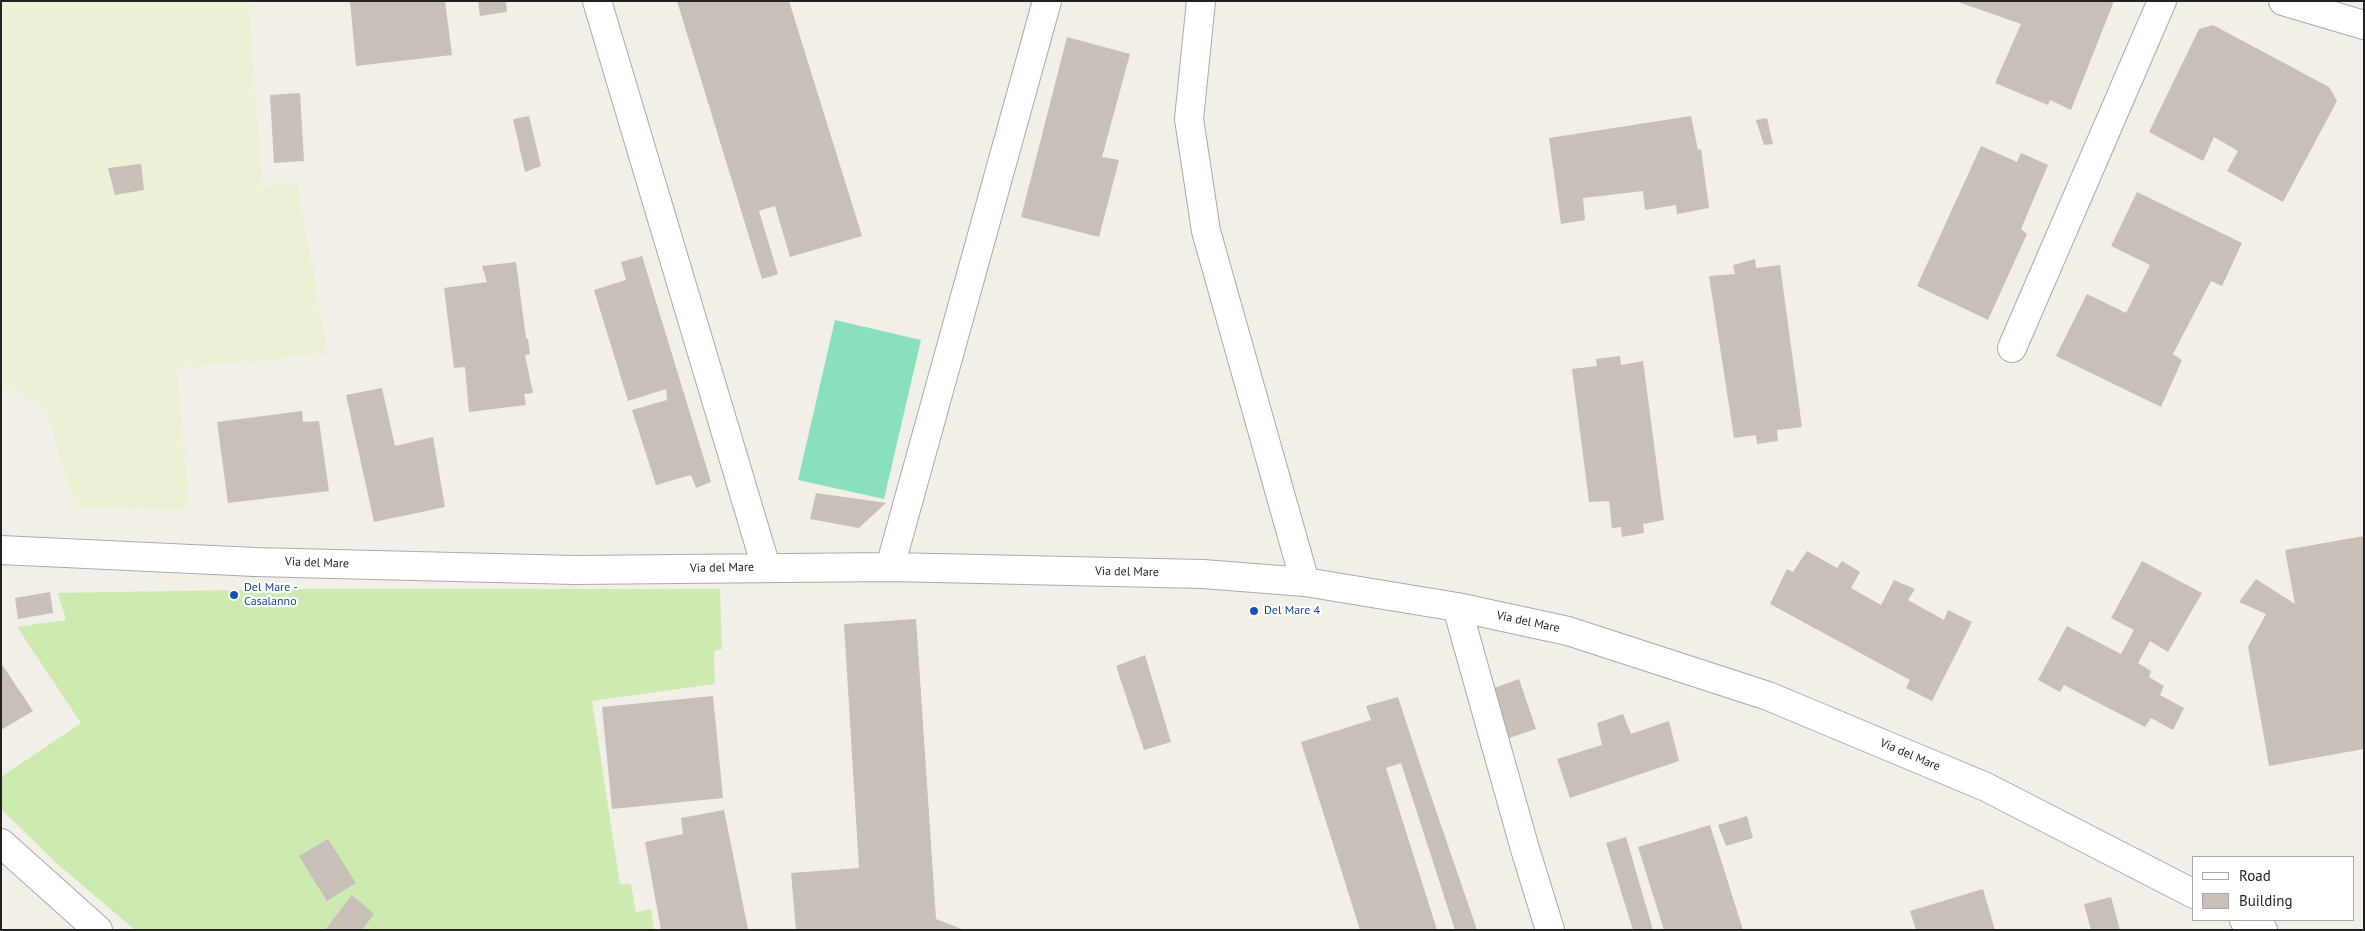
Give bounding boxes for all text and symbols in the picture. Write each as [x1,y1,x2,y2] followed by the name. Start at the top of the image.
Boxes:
[285,555,349,571] street label: Via del Mare
[690,560,754,576] street label: Via del Mare
[1095,564,1159,580] street label: Via del Mare
[244,581,298,609] place label: Del Mare - Casalanno
[228,589,240,601] marker: Del Mare - Casalanno
[1264,604,1320,618] place label: Del Mare 4
[1248,605,1260,617] marker: Del Mare 4
[1495,608,1561,636] street label: Via del Mare
[1878,736,1942,774] street label: Via del Mare
[2192,856,2355,921] legend
[2239,866,2271,885] text: Road
[2239,891,2293,910] text: Building

